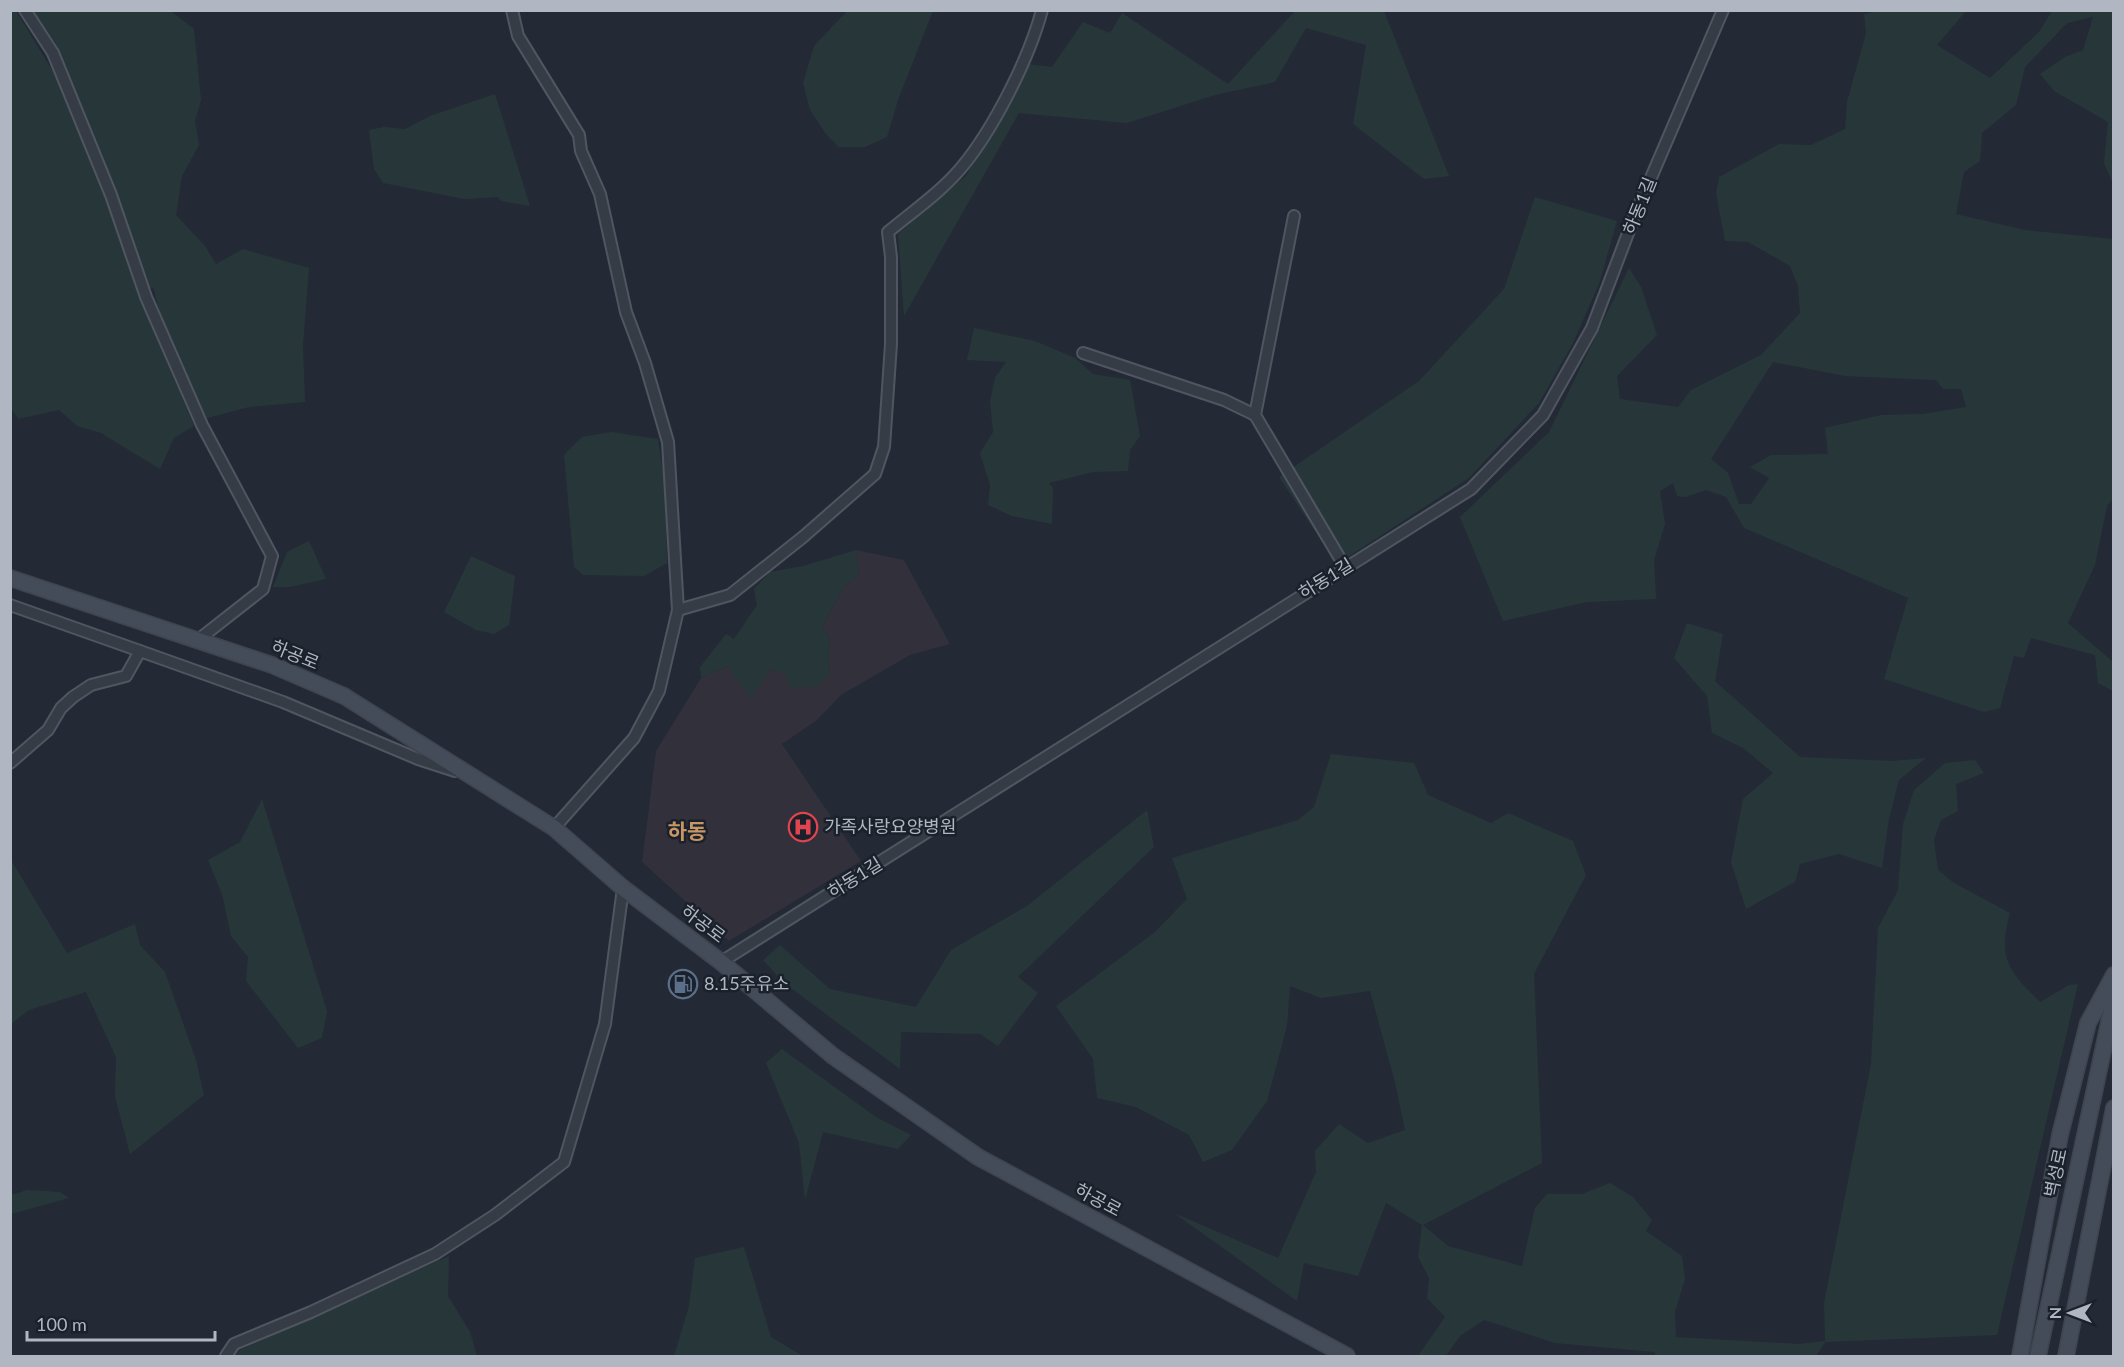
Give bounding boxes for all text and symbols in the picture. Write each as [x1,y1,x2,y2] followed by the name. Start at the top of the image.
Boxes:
[1618,174,1661,238] street label: 하동1길
[1294,553,1357,603] street label: 하동1길
[268,635,323,674] street label: 하공로
[787,811,819,843] hospital icon: 가족사랑요양병원
[824,815,956,837] place label: 가족사랑요양병원
[668,818,706,843] district label: 하동
[823,852,886,902] street label: 하동1길
[677,899,730,947] street label: 하공로
[667,968,699,1000] fuel station icon: 8.15주유소
[704,972,789,994] place label: 8.15주유소
[2039,1146,2071,1199] street label: 벽성로
[1071,1178,1126,1220] street label: 하공로
[2040,1283,2100,1343] north arrow
[27,1304,214,1342] scale bar
[2045,1307,2064,1319] text: N
[36,1313,87,1335] text: 100 m

